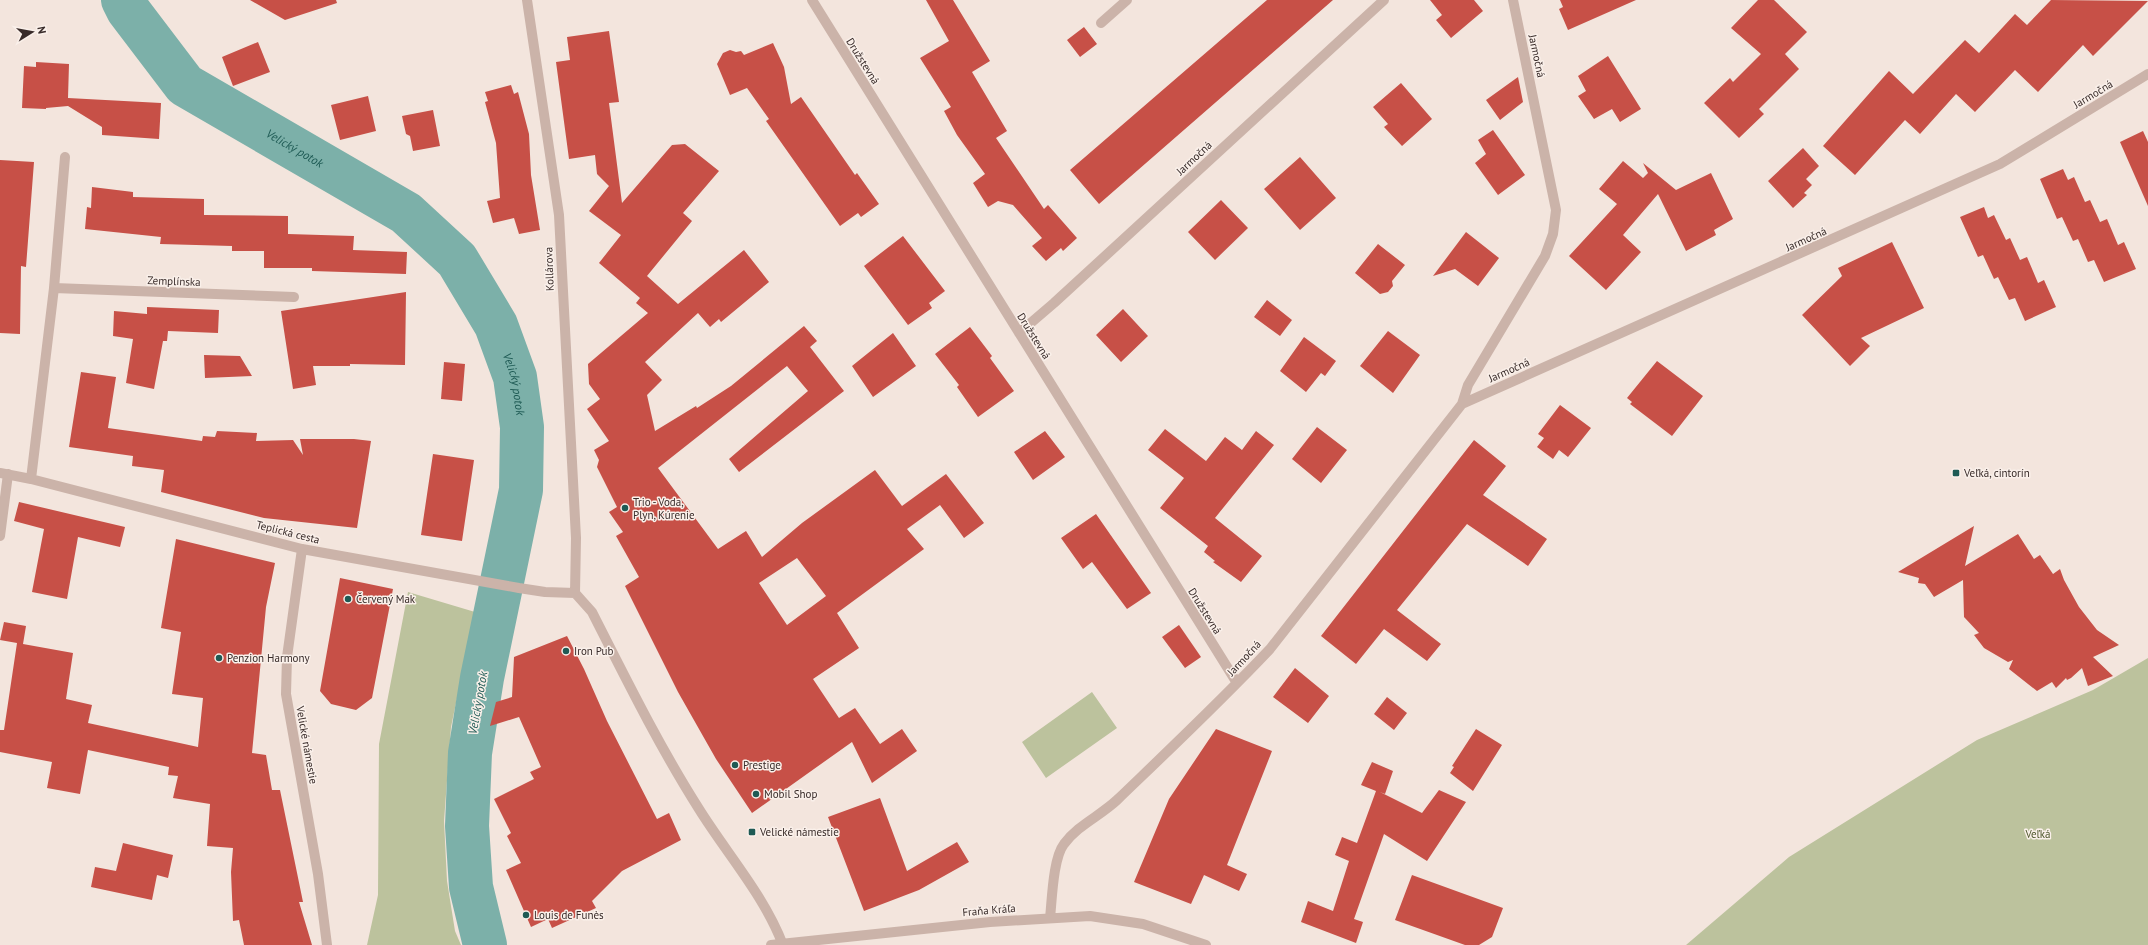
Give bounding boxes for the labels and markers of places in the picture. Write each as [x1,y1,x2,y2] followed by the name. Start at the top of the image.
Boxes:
[1963,466,2030,480] place label: Veľká, cintorín
[1951,468,1961,478] marker: Veľká, cintorín
[633,495,695,522] place label: Trio - Voda, Plyn, Kúrenie
[620,503,630,513] marker: Trio - Voda, Plyn, Kúrenie
[356,592,416,606] place label: Červený Mak
[343,594,353,604] marker: Červený Mak
[574,644,613,658] place label: Iron Pub
[561,646,571,656] marker: Iron Pub
[227,651,311,665] place label: Penzion Harmony
[214,653,224,663] marker: Penzion Harmony
[743,758,781,772] place label: Prestige
[730,760,740,770] marker: Prestige
[764,787,817,801] place label: Mobil Shop
[751,789,761,799] marker: Mobil Shop
[759,825,839,839] place label: Velické námestie
[747,827,757,837] marker: Velické námestie
[534,908,604,922] place label: Louis de Funès
[521,910,531,920] marker: Louis de Funès

